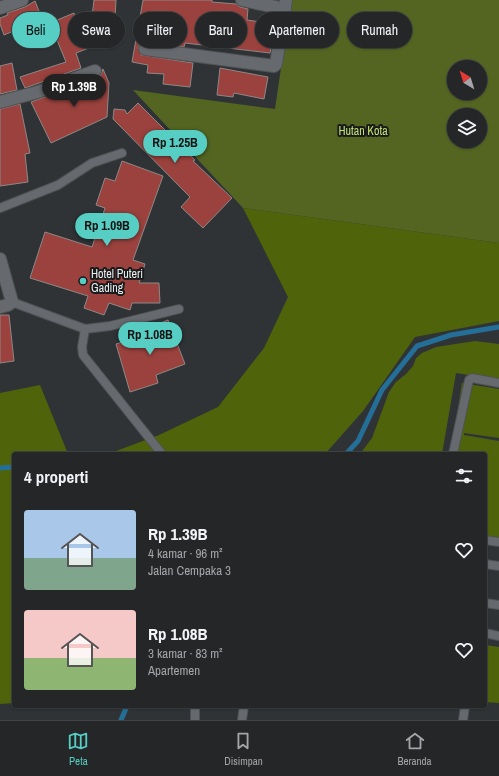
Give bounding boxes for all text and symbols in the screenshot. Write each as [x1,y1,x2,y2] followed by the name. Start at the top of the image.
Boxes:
[12,12,60,48] chip: Beli
[68,12,125,48] chip: Sewa
[133,12,187,48] chip: Filter
[195,12,247,48] chip: Baru
[255,12,339,48] chip: Apartemen
[347,12,412,48] chip: Rumah
[447,60,487,100] north arrow
[447,60,487,148] map controls
[33,74,115,108] pin: Rp 1.39B
[51,78,97,95] text: Rp 1.39B
[447,108,487,148] button: layers
[338,123,388,139] park label: Hutan Kota
[134,130,216,164] pin: Rp 1.25B
[152,134,198,151] text: Rp 1.25B
[66,213,148,247] pin: Rp 1.09B
[84,217,130,234] text: Rp 1.09B
[91,266,143,296] place label: Hotel Puteri Gading
[78,276,88,286] marker: Hotel Puteri Gading
[109,322,191,356] pin: Rp 1.08B
[127,326,173,343] text: Rp 1.08B
[24,465,88,488] text: 4 properti
[453,465,475,487] icon: filters
[148,522,208,545] text: Rp 1.39B
[56,526,104,574] icon: home
[453,539,475,561] icon: heart
[148,545,223,562] text: 4 kamar · 96 m²
[148,562,231,579] text: Jalan Cempaka 3
[148,622,208,645] text: Rp 1.08B
[56,626,104,674] icon: home
[453,639,475,661] icon: heart
[148,645,223,662] text: 3 kamar · 83 m²
[148,662,200,679] text: Apartemen
[67,730,89,768] tab: Peta
[224,730,263,768] tab: Disimpan
[397,730,432,768] tab: Beranda

